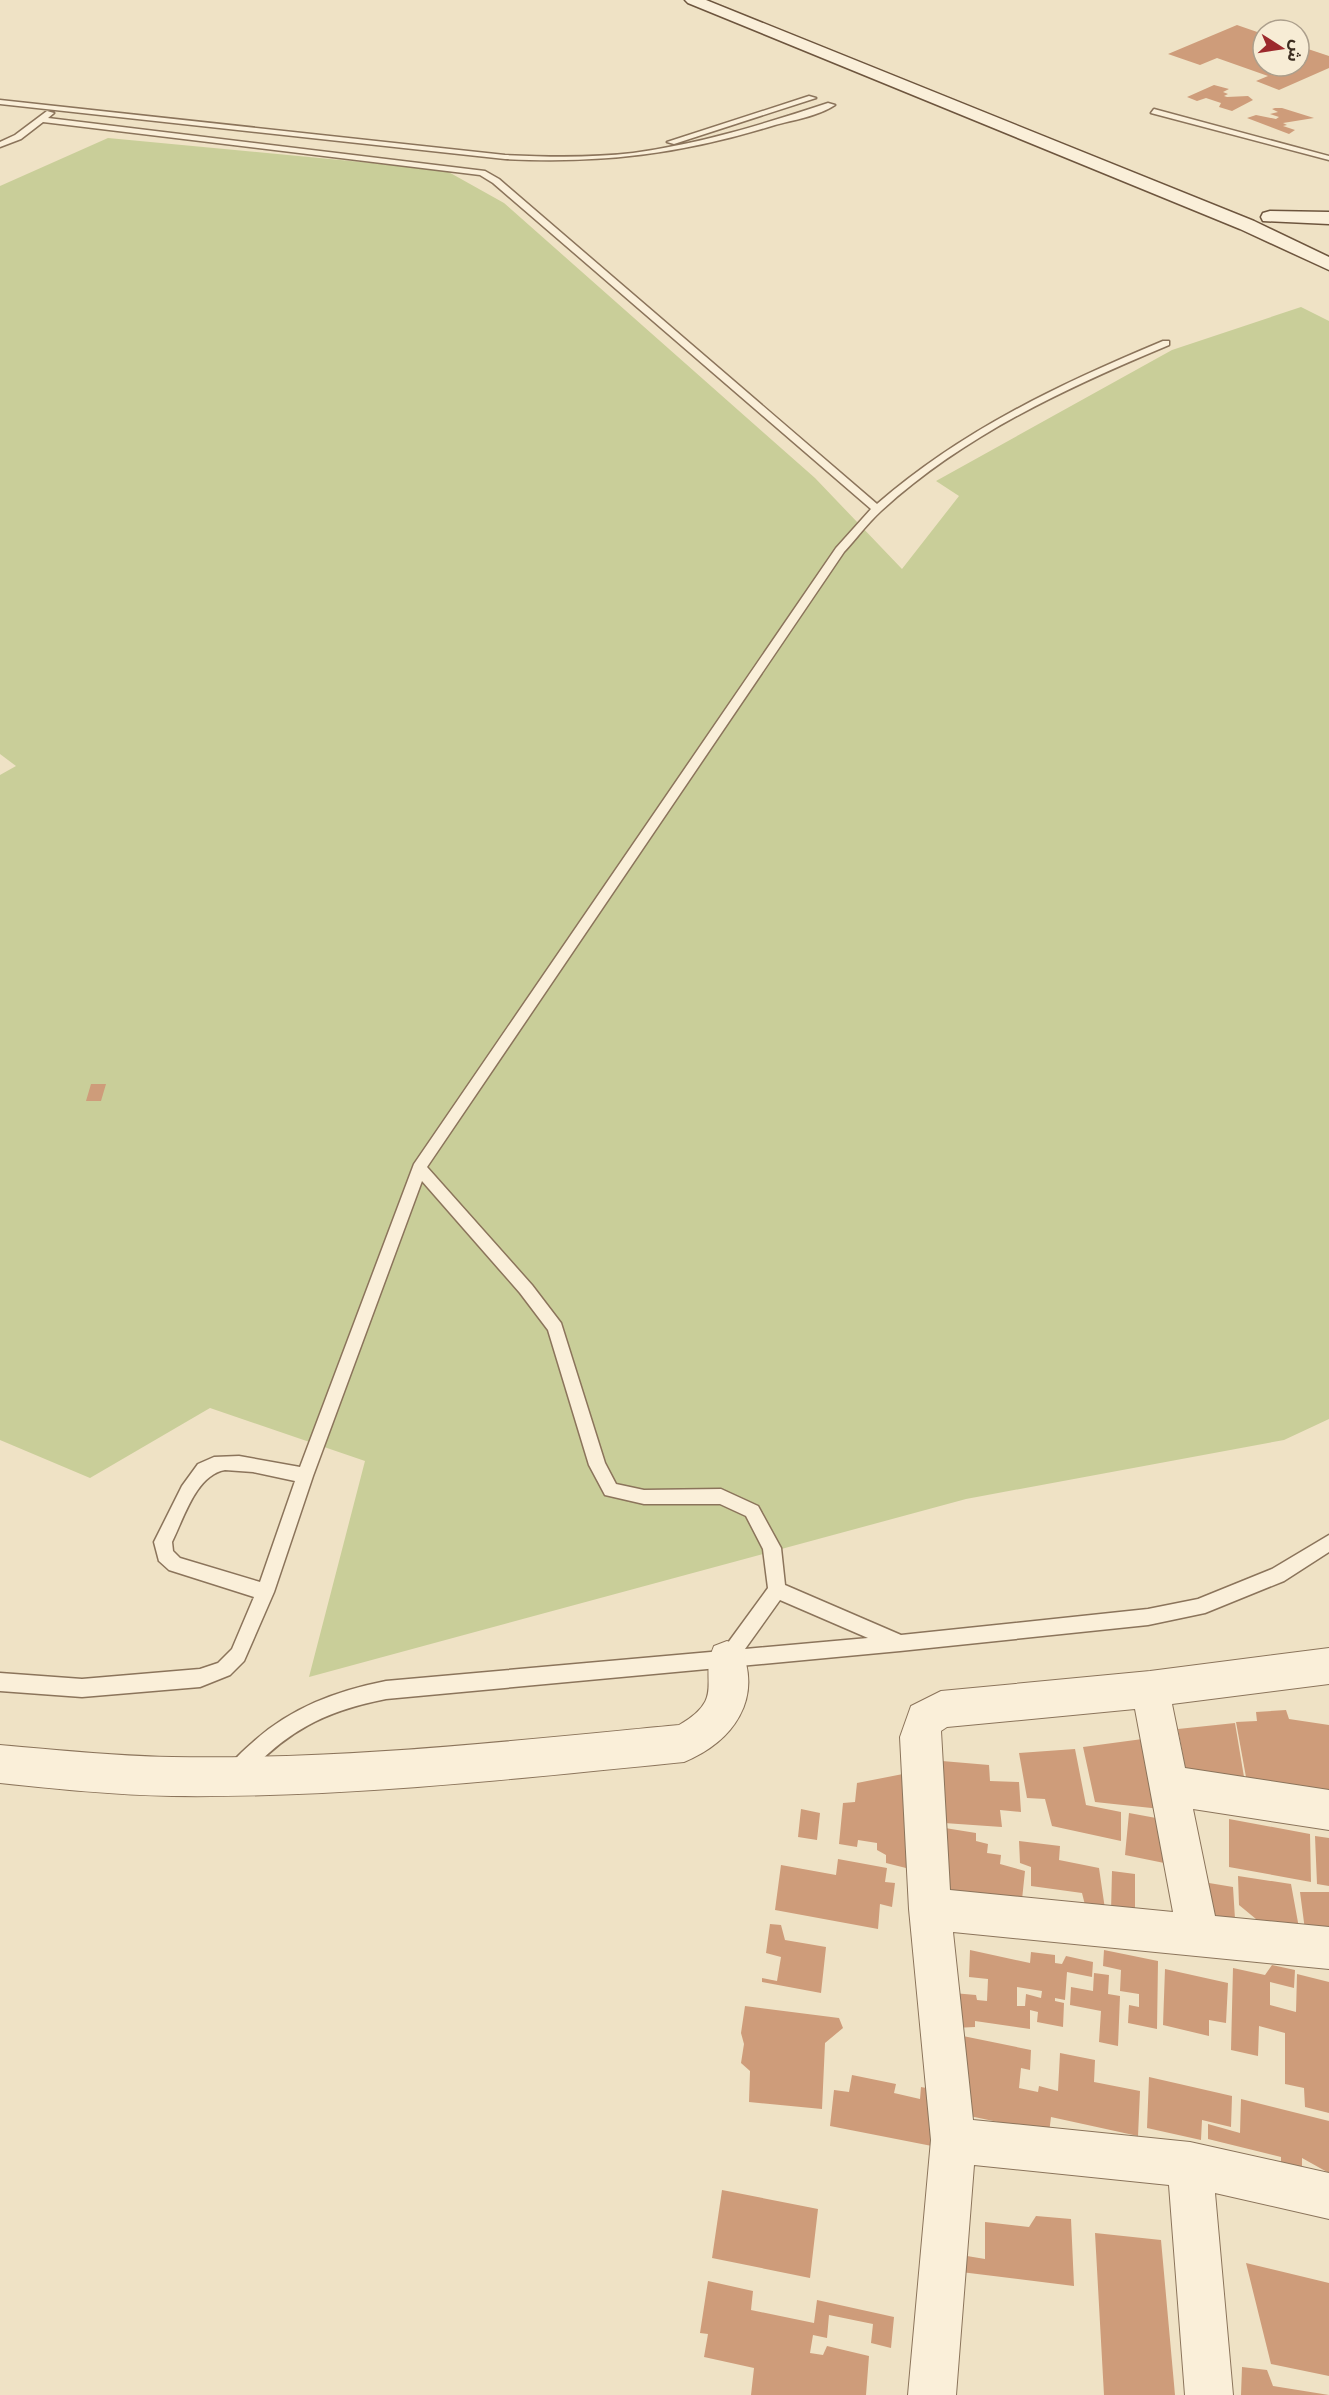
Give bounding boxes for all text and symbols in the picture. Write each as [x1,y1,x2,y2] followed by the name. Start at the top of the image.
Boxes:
[1251,18,1311,78] north arrow
[1283,38,1309,64] text: ش

